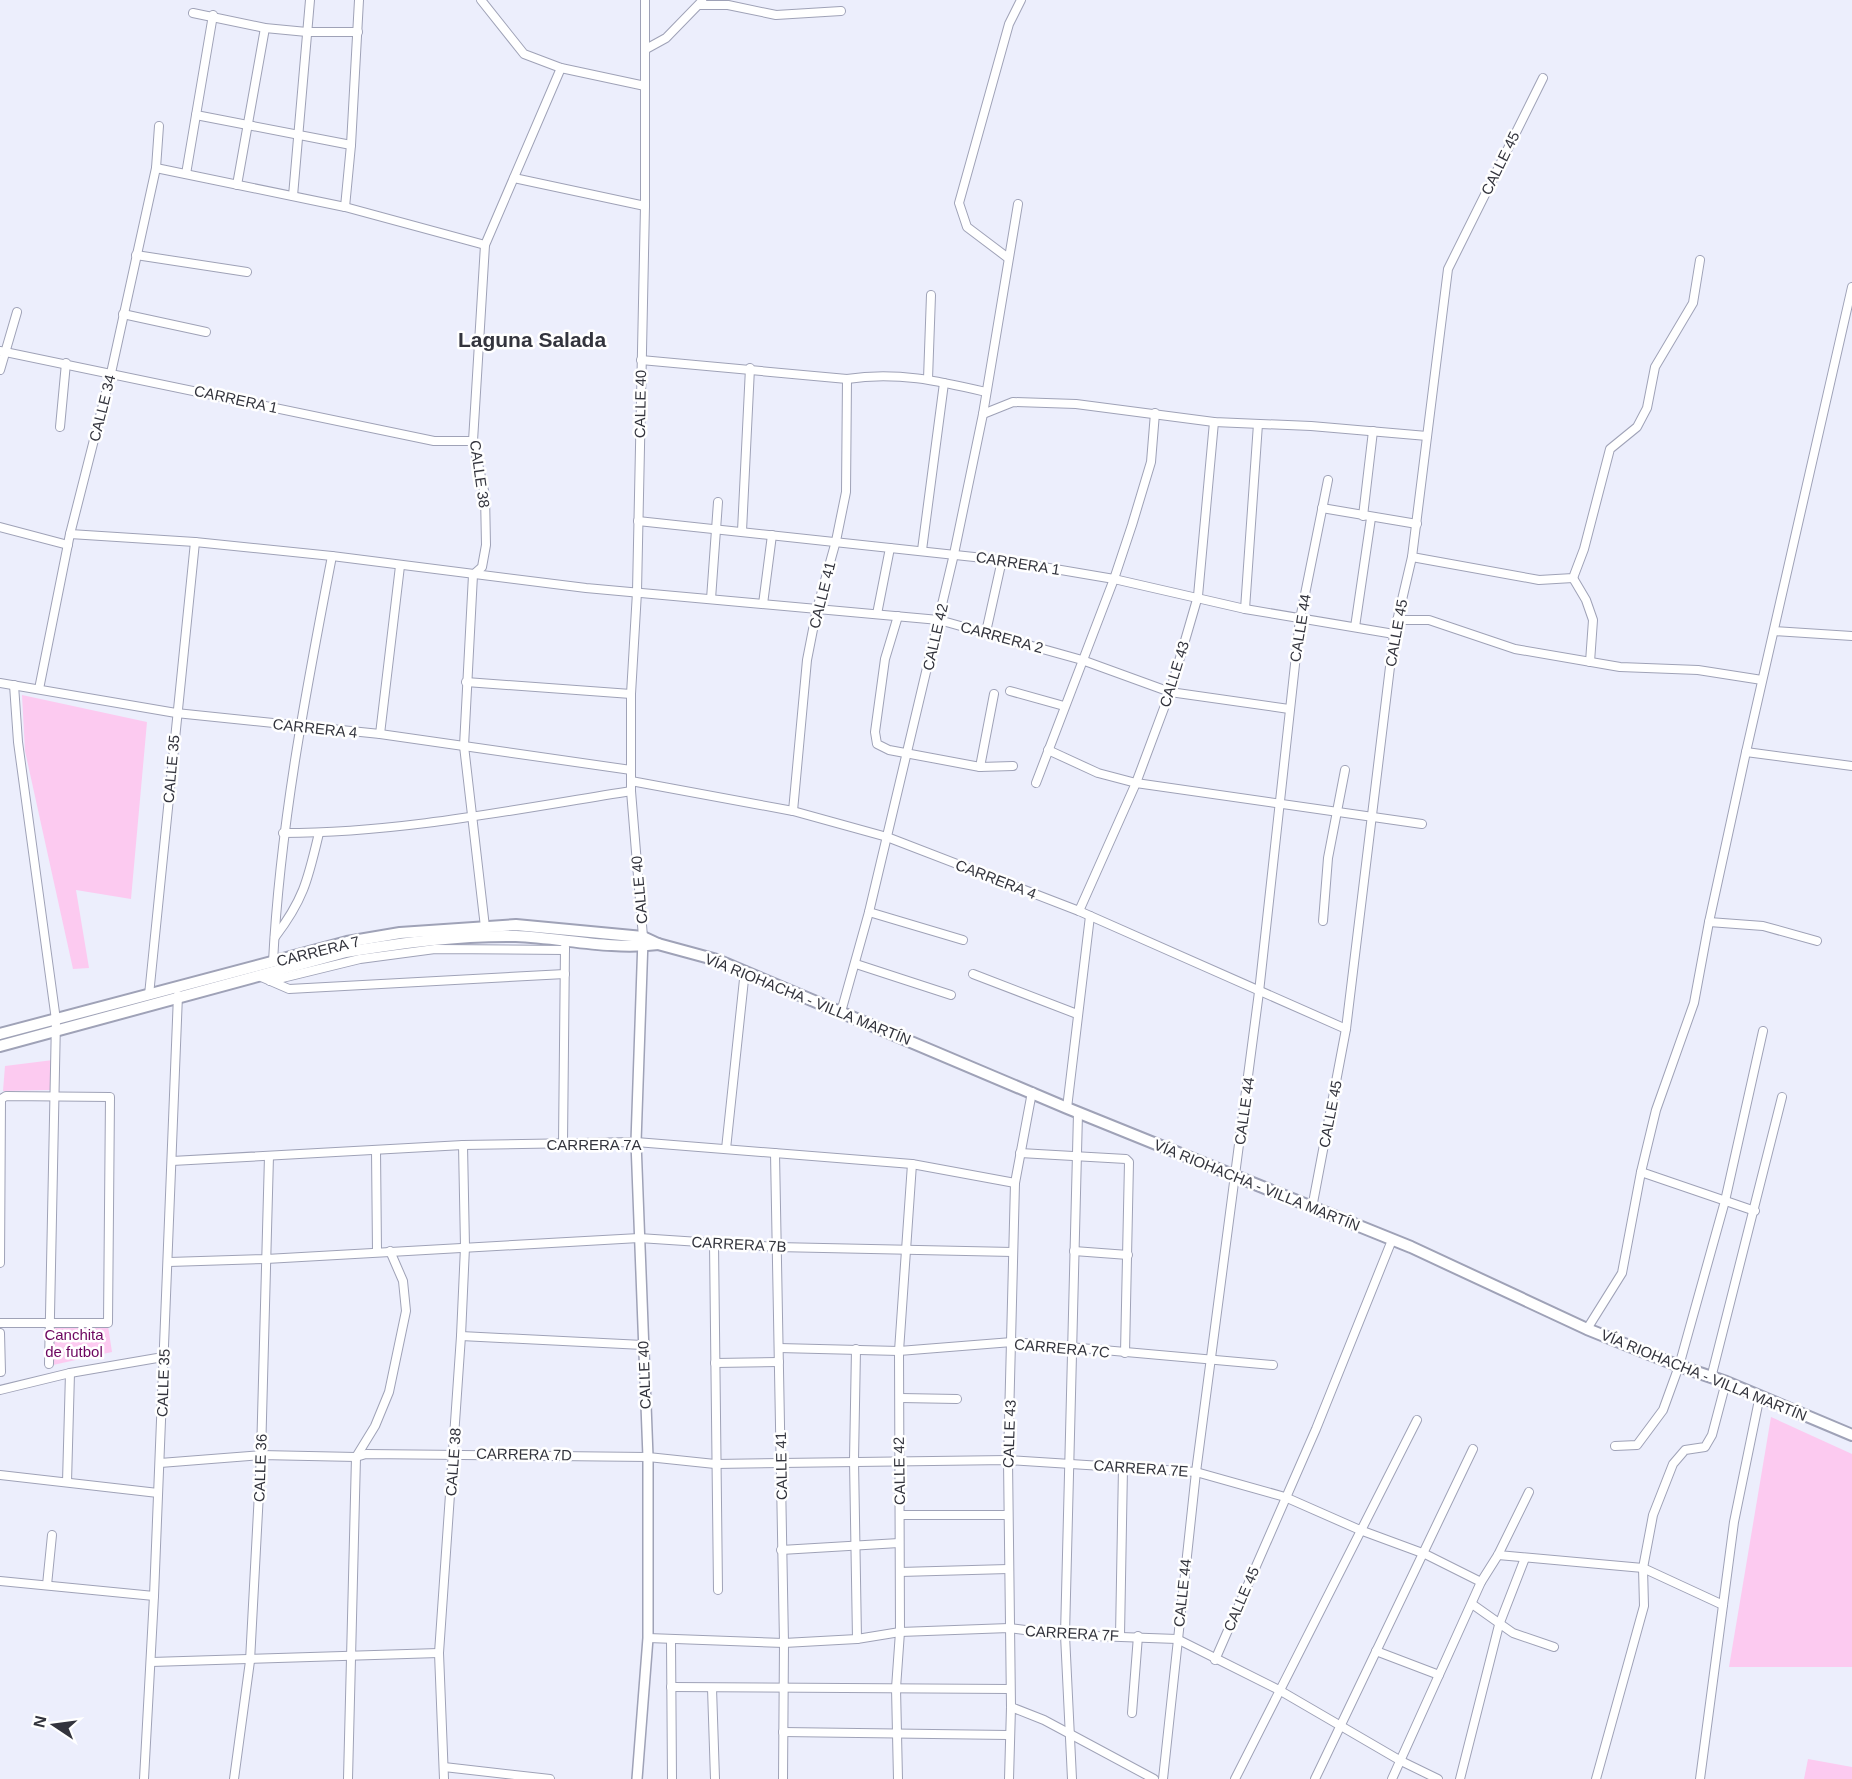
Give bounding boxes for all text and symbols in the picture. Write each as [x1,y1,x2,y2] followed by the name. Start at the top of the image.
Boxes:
[1477,129,1523,197] street label: CALLE 45
[458,328,606,351] district label: Laguna Salada
[631,370,649,438] street label: CALLE 40
[85,373,119,443] street label: CALLE 34
[193,382,279,416] street label: CARRERA 1
[467,439,493,509] street label: CALLE 38
[975,548,1061,578] street label: CARRERA 1
[805,560,839,630] street label: CALLE 41
[1286,593,1314,663] street label: CALLE 44
[1382,598,1410,668] street label: CALLE 45
[919,602,951,672] street label: CALLE 42
[959,618,1045,656] street label: CARRERA 2
[1156,639,1192,709] street label: CALLE 43
[272,715,358,741] street label: CARRERA 4
[160,734,182,804] street label: CALLE 35
[628,855,650,925] street label: CALLE 40
[953,856,1039,902] street label: CARRERA 4
[275,932,361,970] street label: CARRERA 7
[703,950,913,1048] street label: VÍA RIOHACHA - VILLA MARTÍN
[1231,1076,1257,1146] street label: CALLE 44
[1315,1079,1345,1149] street label: CALLE 45
[546,1136,642,1153] street label: CARRERA 7A
[1152,1136,1362,1234] street label: VÍA RIOHACHA - VILLA MARTÍN
[691,1233,787,1255] street label: CARRERA 7B
[44,1326,104,1360] park label: Canchita de futbol
[1599,1326,1809,1424] street label: VÍA RIOHACHA - VILLA MARTÍN
[1014,1335,1111,1361] street label: CARRERA 7C
[634,1341,654,1409] street label: CALLE 40
[153,1349,173,1417] street label: CALLE 35
[999,1400,1019,1468] street label: CALLE 43
[442,1427,464,1497] street label: CALLE 38
[772,1432,790,1500] street label: CALLE 41
[250,1434,270,1502] street label: CALLE 36
[890,1437,908,1505] street label: CALLE 42
[476,1445,572,1463] street label: CARRERA 7D
[1093,1456,1189,1480] street label: CARRERA 7E
[1170,1558,1194,1628] street label: CALLE 44
[1220,1564,1262,1634] street label: CALLE 45
[1025,1622,1119,1644] street label: CARRERA 7F
[24,1695,84,1755] north arrow
[30,1714,49,1729] text: N

